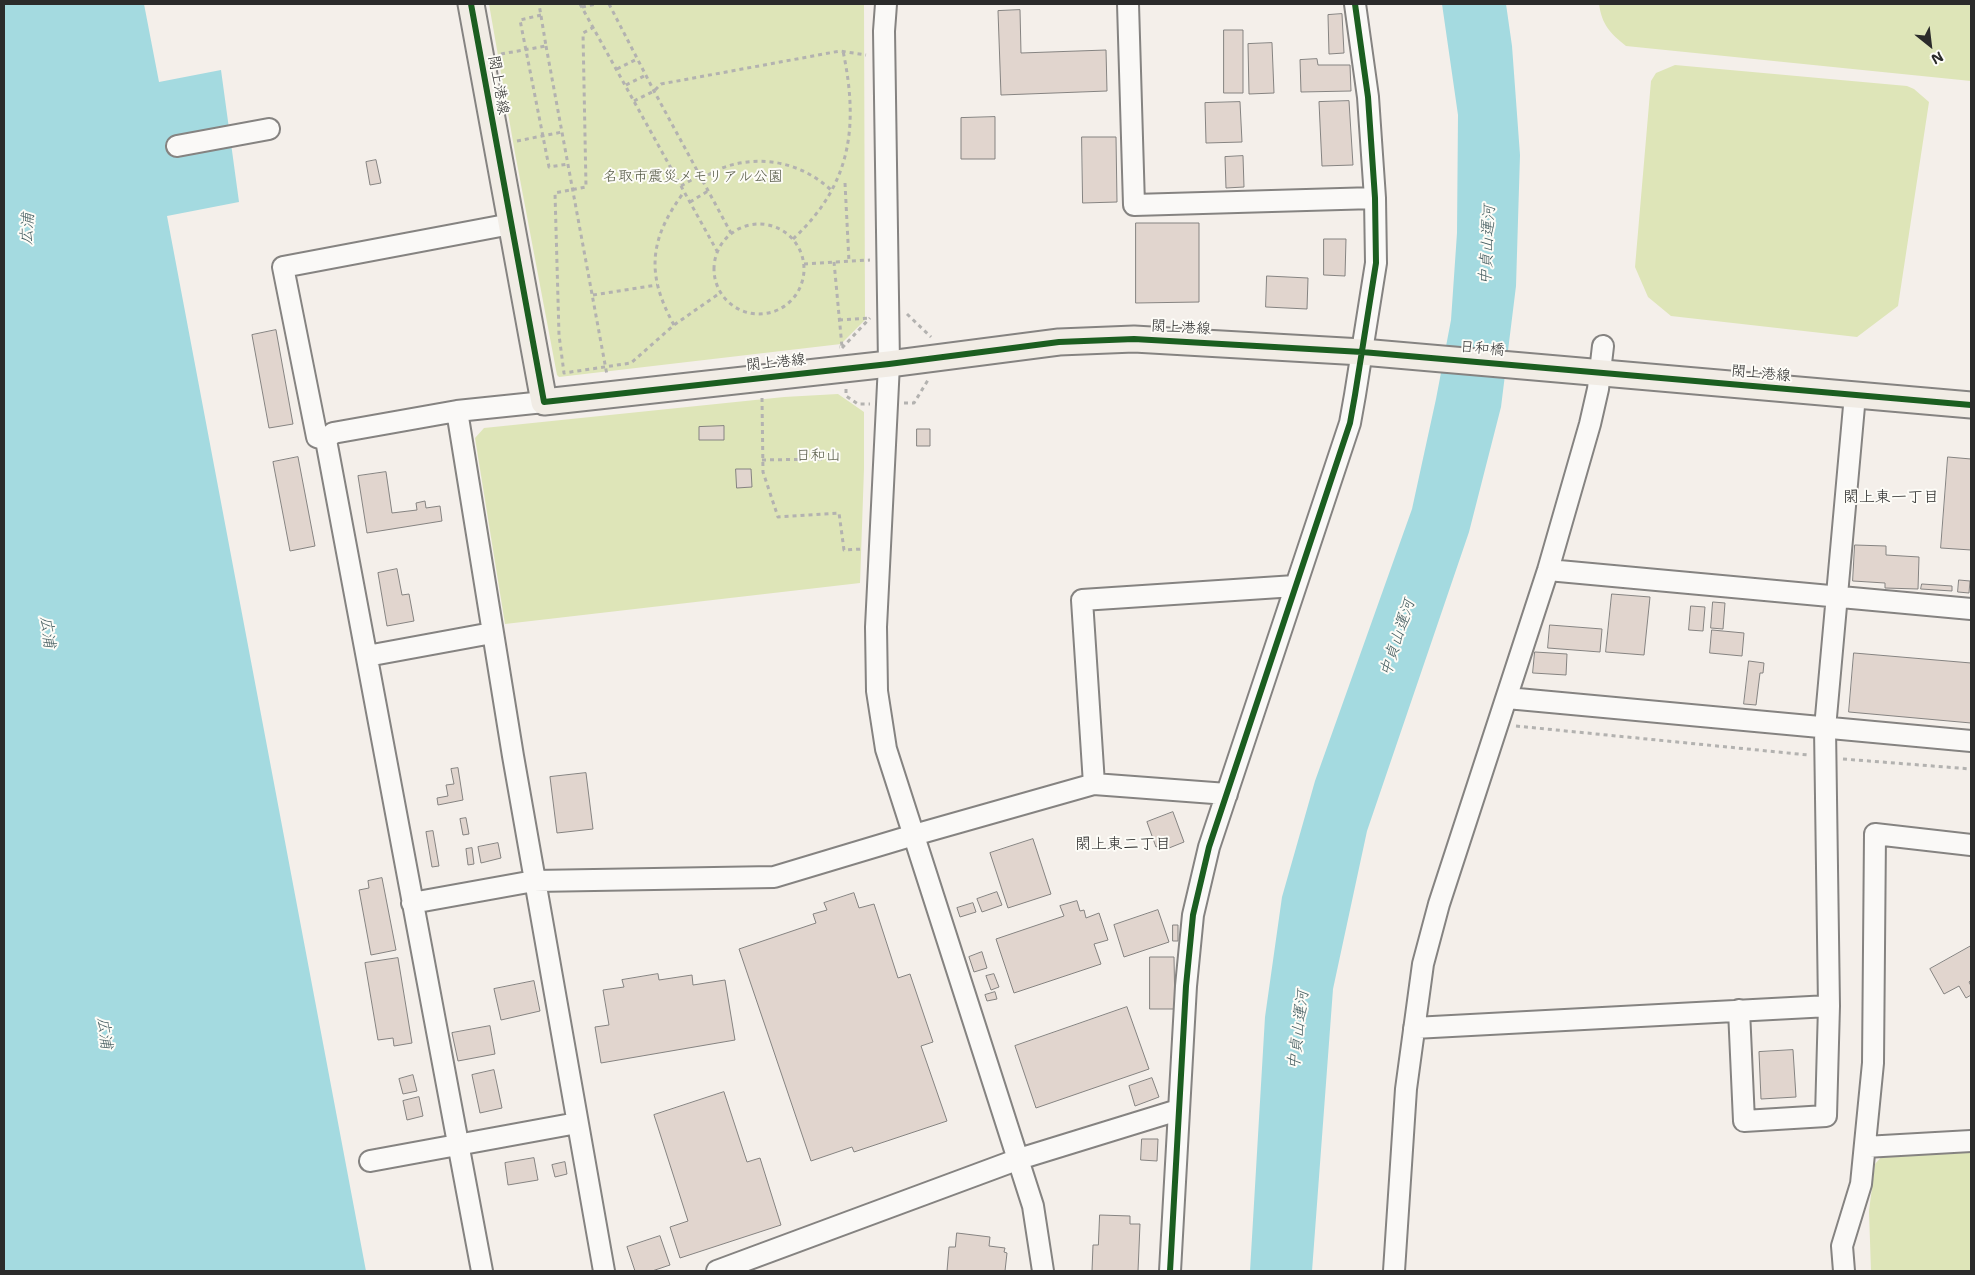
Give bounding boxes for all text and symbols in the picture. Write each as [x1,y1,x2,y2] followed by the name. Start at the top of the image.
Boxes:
[1905,20,1955,70] north arrow
[1928,48,1946,69] text: N
[484,54,512,116] street label: 閖上港線
[603,168,783,186] park label: 名取市震災メモリアル公園
[1476,205,1500,285] water label: 中貞山運河
[18,213,38,245] water label: 広浦
[1151,317,1211,339] street label: 閖上港線
[1459,338,1505,360] street label: 日和橋
[745,351,807,375] street label: 閖上港線
[1730,362,1792,386] street label: 閖上港線
[796,447,840,465] park label: 日和山
[1843,488,1939,508] district label: 閖上東一丁目
[1377,597,1419,679] water label: 中貞山運河
[35,615,59,649] water label: 広浦
[1075,835,1171,855] district label: 閖上東二丁目
[1285,989,1313,1071] water label: 中貞山運河
[92,1016,116,1050] water label: 広浦

